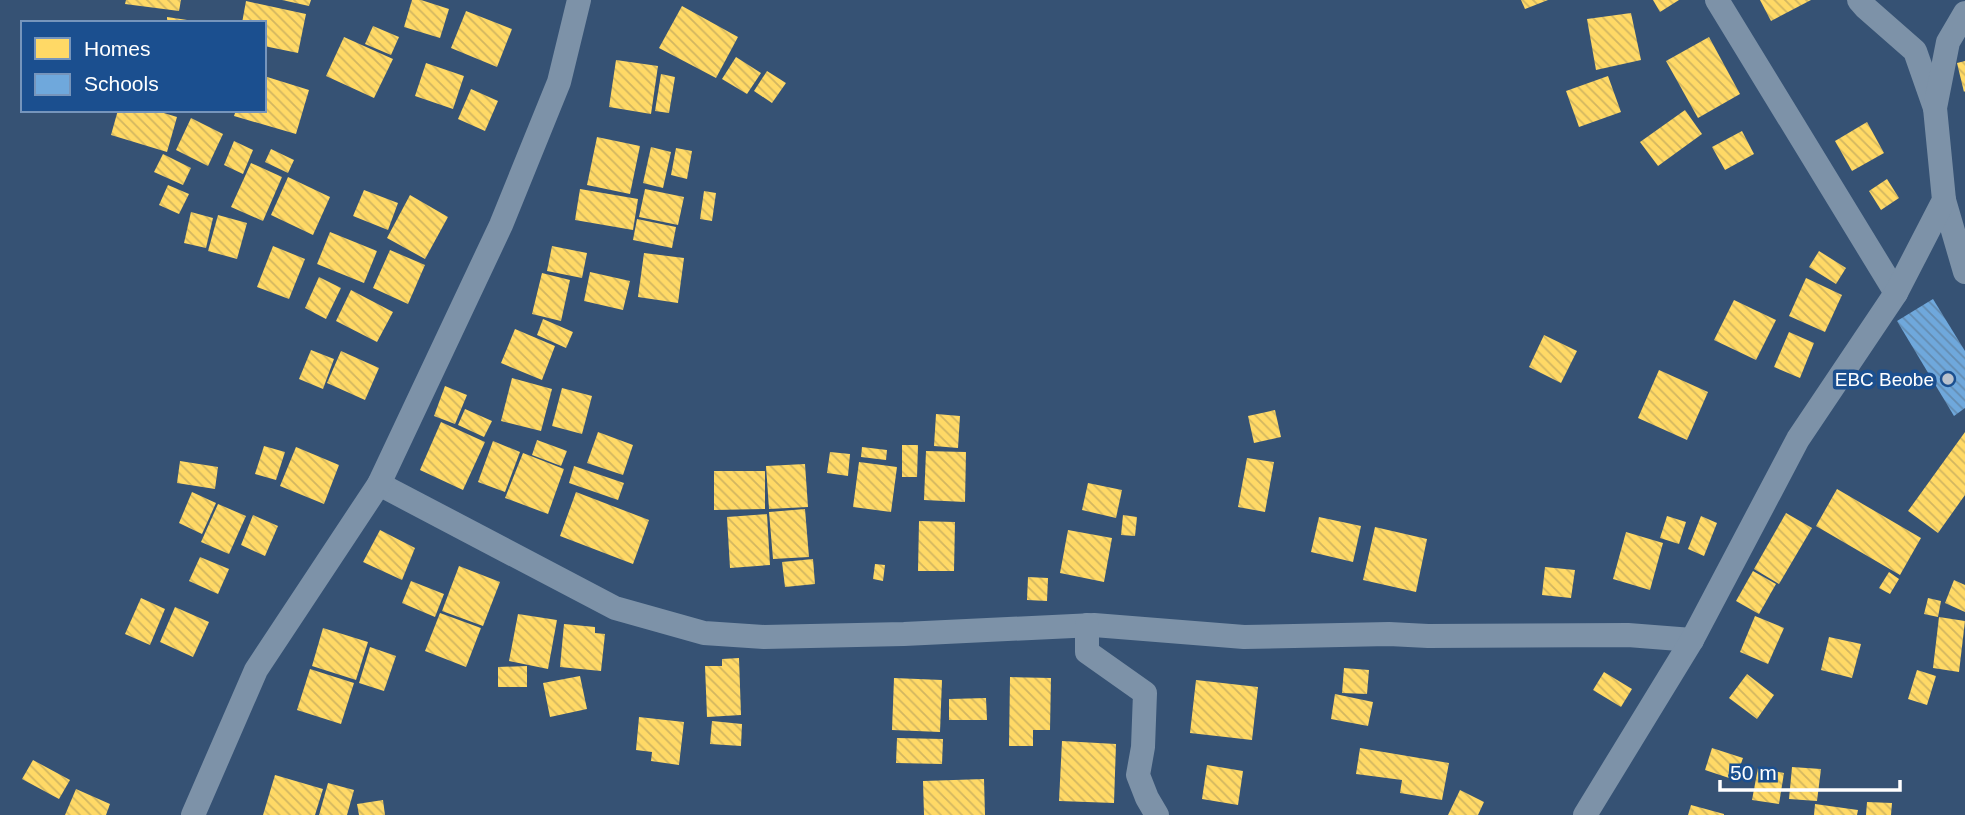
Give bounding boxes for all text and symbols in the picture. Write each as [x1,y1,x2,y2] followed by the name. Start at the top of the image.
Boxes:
[21,21,266,112] legend
[84,37,151,60] text: Homes
[84,72,159,95] text: Schools
[1835,369,1934,390] place label: EBC Beobe
[1940,371,1956,387] marker: EBC Beobe
[1720,748,1900,792] scale bar
[1730,761,1777,784] text: 50 m

